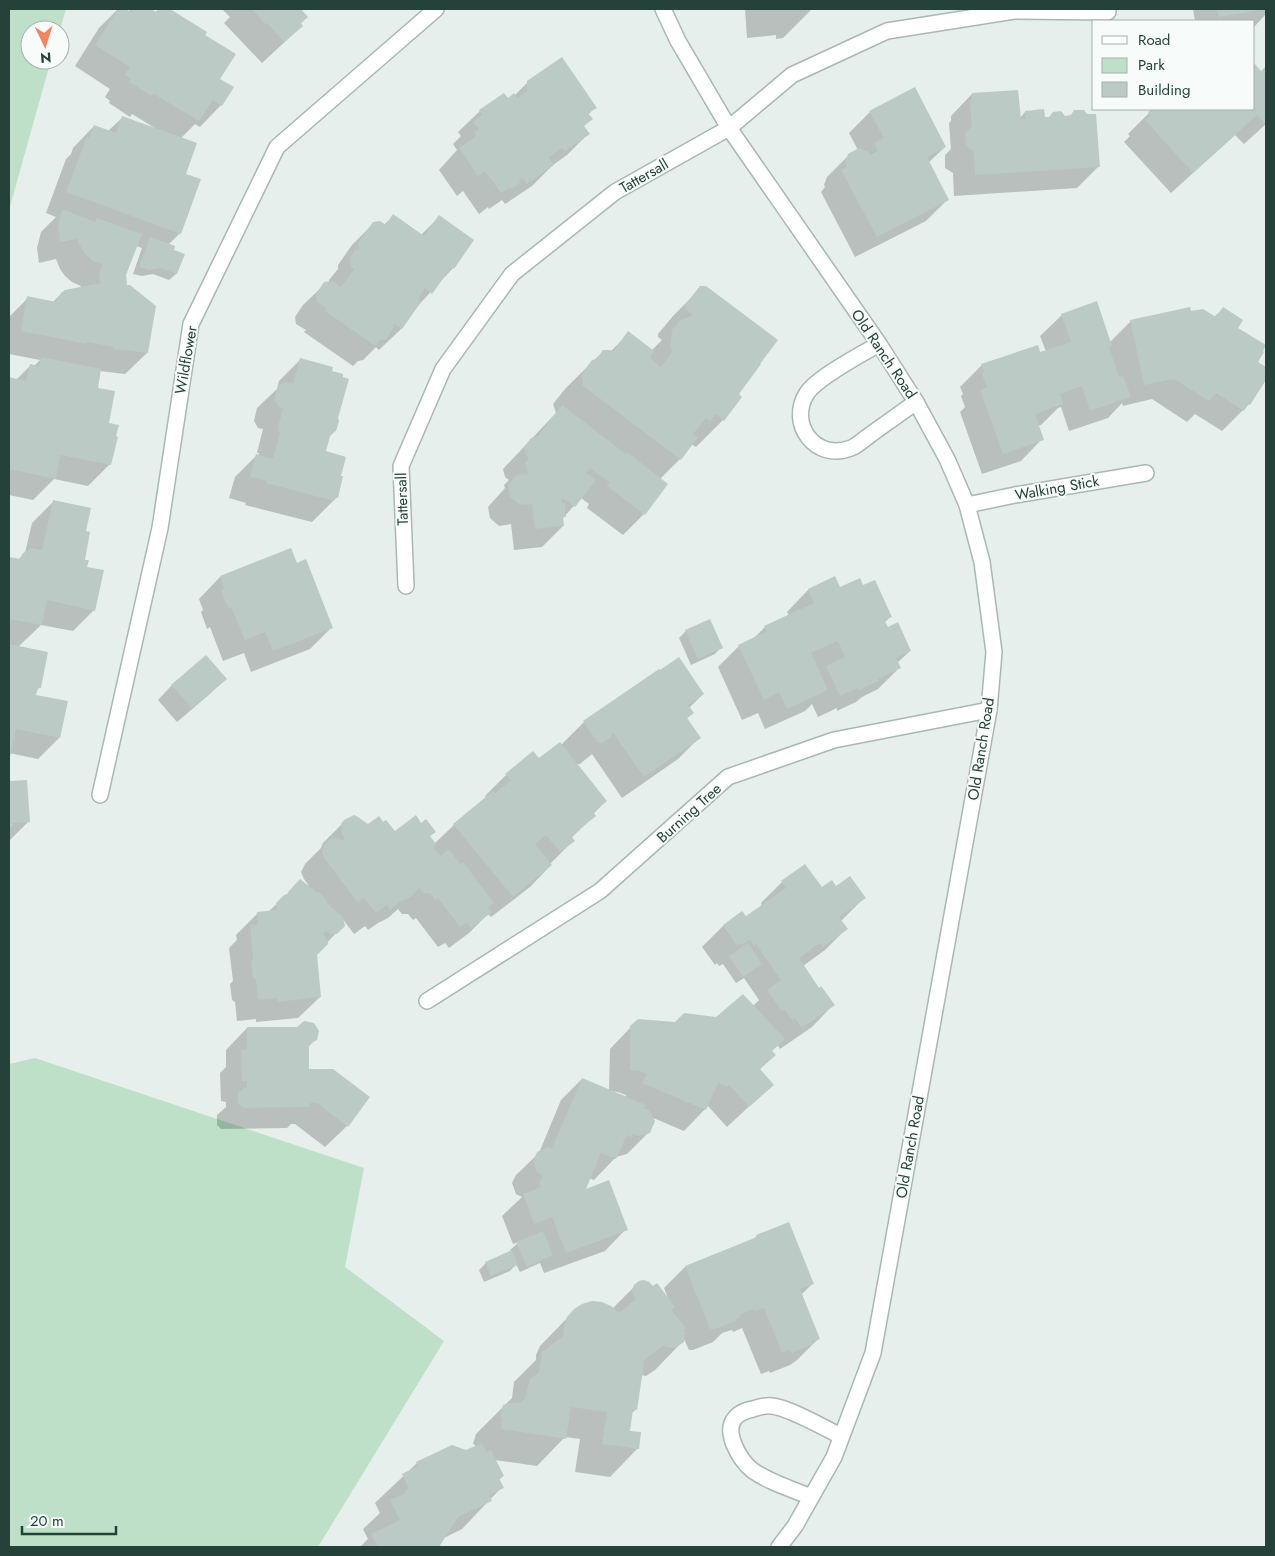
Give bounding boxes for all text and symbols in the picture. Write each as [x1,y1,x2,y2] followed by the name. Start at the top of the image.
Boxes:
[20,20,70,70] north arrow
[1092,20,1255,110] legend
[1138,29,1170,51] text: Road
[40,48,52,68] text: N
[1138,54,1165,76] text: Park
[1138,79,1190,101] text: Building
[616,153,672,199] street label: Tattersall
[846,305,922,403] street label: Old Ranch Road
[169,323,203,396] street label: Wildflower
[1013,470,1101,506] street label: Walking Stick
[390,472,414,526] street label: Tattersall
[962,696,1000,802] street label: Old Ranch Road
[652,778,726,848] street label: Burning Tree
[890,1094,930,1200] street label: Old Ranch Road
[22,1504,116,1536] scale bar
[30,1510,64,1532] text: 20 m

